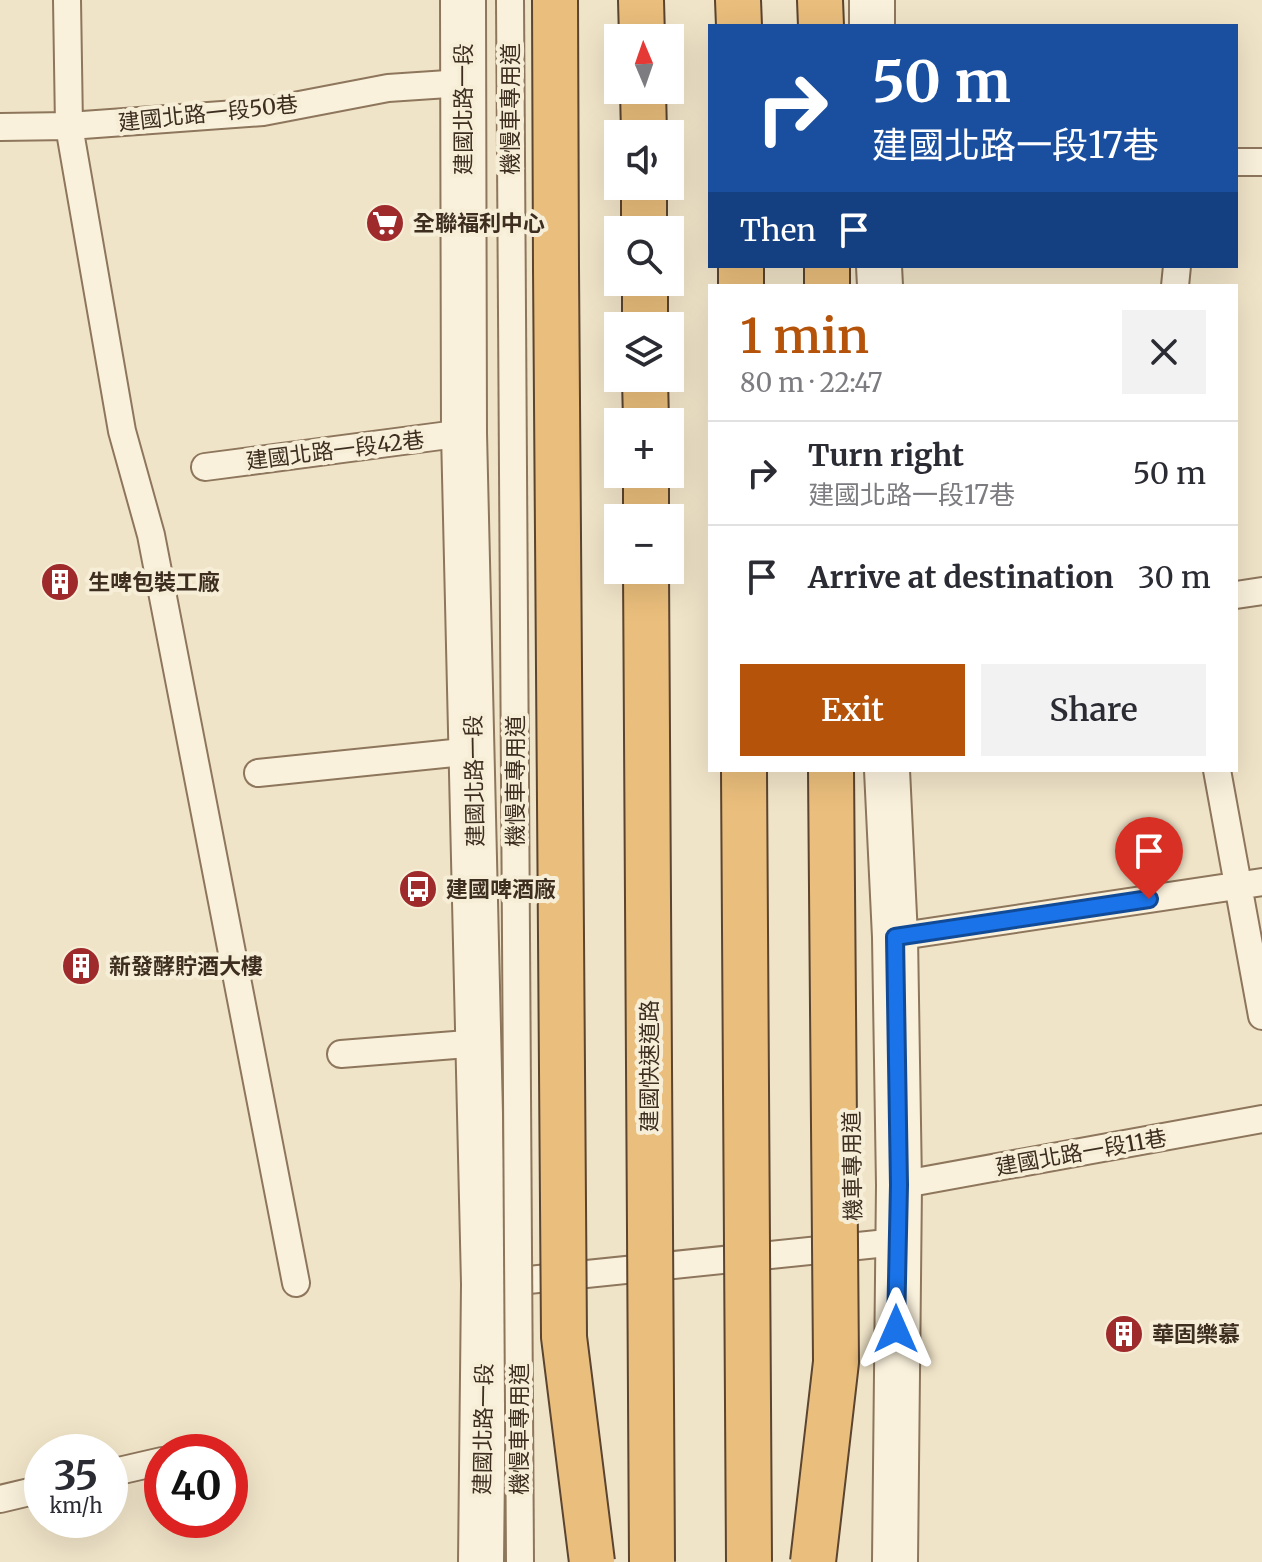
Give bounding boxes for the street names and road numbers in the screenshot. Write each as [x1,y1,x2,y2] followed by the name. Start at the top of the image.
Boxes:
[449,43,477,175] street label: 建國北路一段
[496,43,524,175] street label: 機慢車專用道
[117,90,299,136] street label: 建國北路一段50巷
[244,425,426,475] street label: 建國北路一段42巷
[459,715,489,847] street label: 建國北路一段
[501,715,529,847] street label: 機慢車專用道
[635,1000,663,1132] street label: 建國快速道路
[837,1111,867,1221] street label: 機車專用道
[993,1123,1169,1181] street label: 建國北路一段11巷
[468,1363,498,1495] street label: 建國北路一段
[505,1363,533,1495] street label: 機慢車專用道

